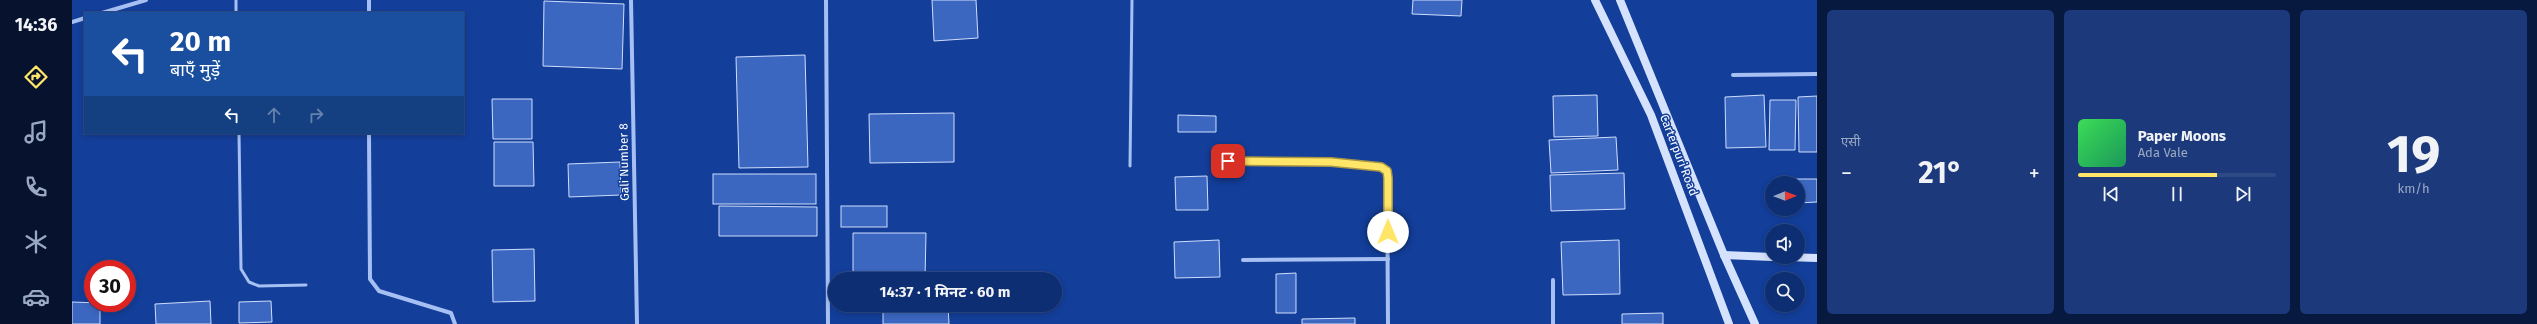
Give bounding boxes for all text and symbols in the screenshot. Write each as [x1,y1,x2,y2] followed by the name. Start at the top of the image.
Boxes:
[15,14,57,36] text: 14:36
[170,25,231,58] text: 20 m
[104,28,156,80] icon: left
[170,59,220,81] text: बाएँ मुड़ें
[22,63,50,91] icon: directions
[221,104,243,126] icon: left
[263,104,285,126] icon: ahead
[305,104,327,126] icon: right
[1657,112,1701,198] street label: Carterpuri Road
[22,118,50,146] icon: music
[616,123,632,201] street label: Gali Number 8
[2387,123,2440,186] text: 19
[2138,127,2226,145] text: Paper Moons
[1841,134,1860,149] text: एसी
[1211,144,1245,178] pin
[2138,145,2188,160] text: Ada Vale
[1217,150,1239,172] icon: arrive
[1918,155,1963,191] text: 21°
[1841,160,1852,187] text: −
[2029,160,2040,187] text: +
[22,173,50,201] icon: phone
[1765,176,1805,216] north arrow
[1765,176,1805,312] map controls
[2398,181,2430,196] text: km/h
[2100,183,2122,205] icon: previous
[2166,183,2188,205] icon: pause
[2232,183,2254,205] icon: next
[1367,211,1409,253] position arrow
[1765,224,1805,264] button: sound
[22,228,50,256] icon: climate
[84,260,136,312] speed limit sign: 30
[1765,272,1805,312] button: search
[22,283,50,311] icon: car
[880,283,1010,301] text: 14:37 · 1 मिनट · 60 m

